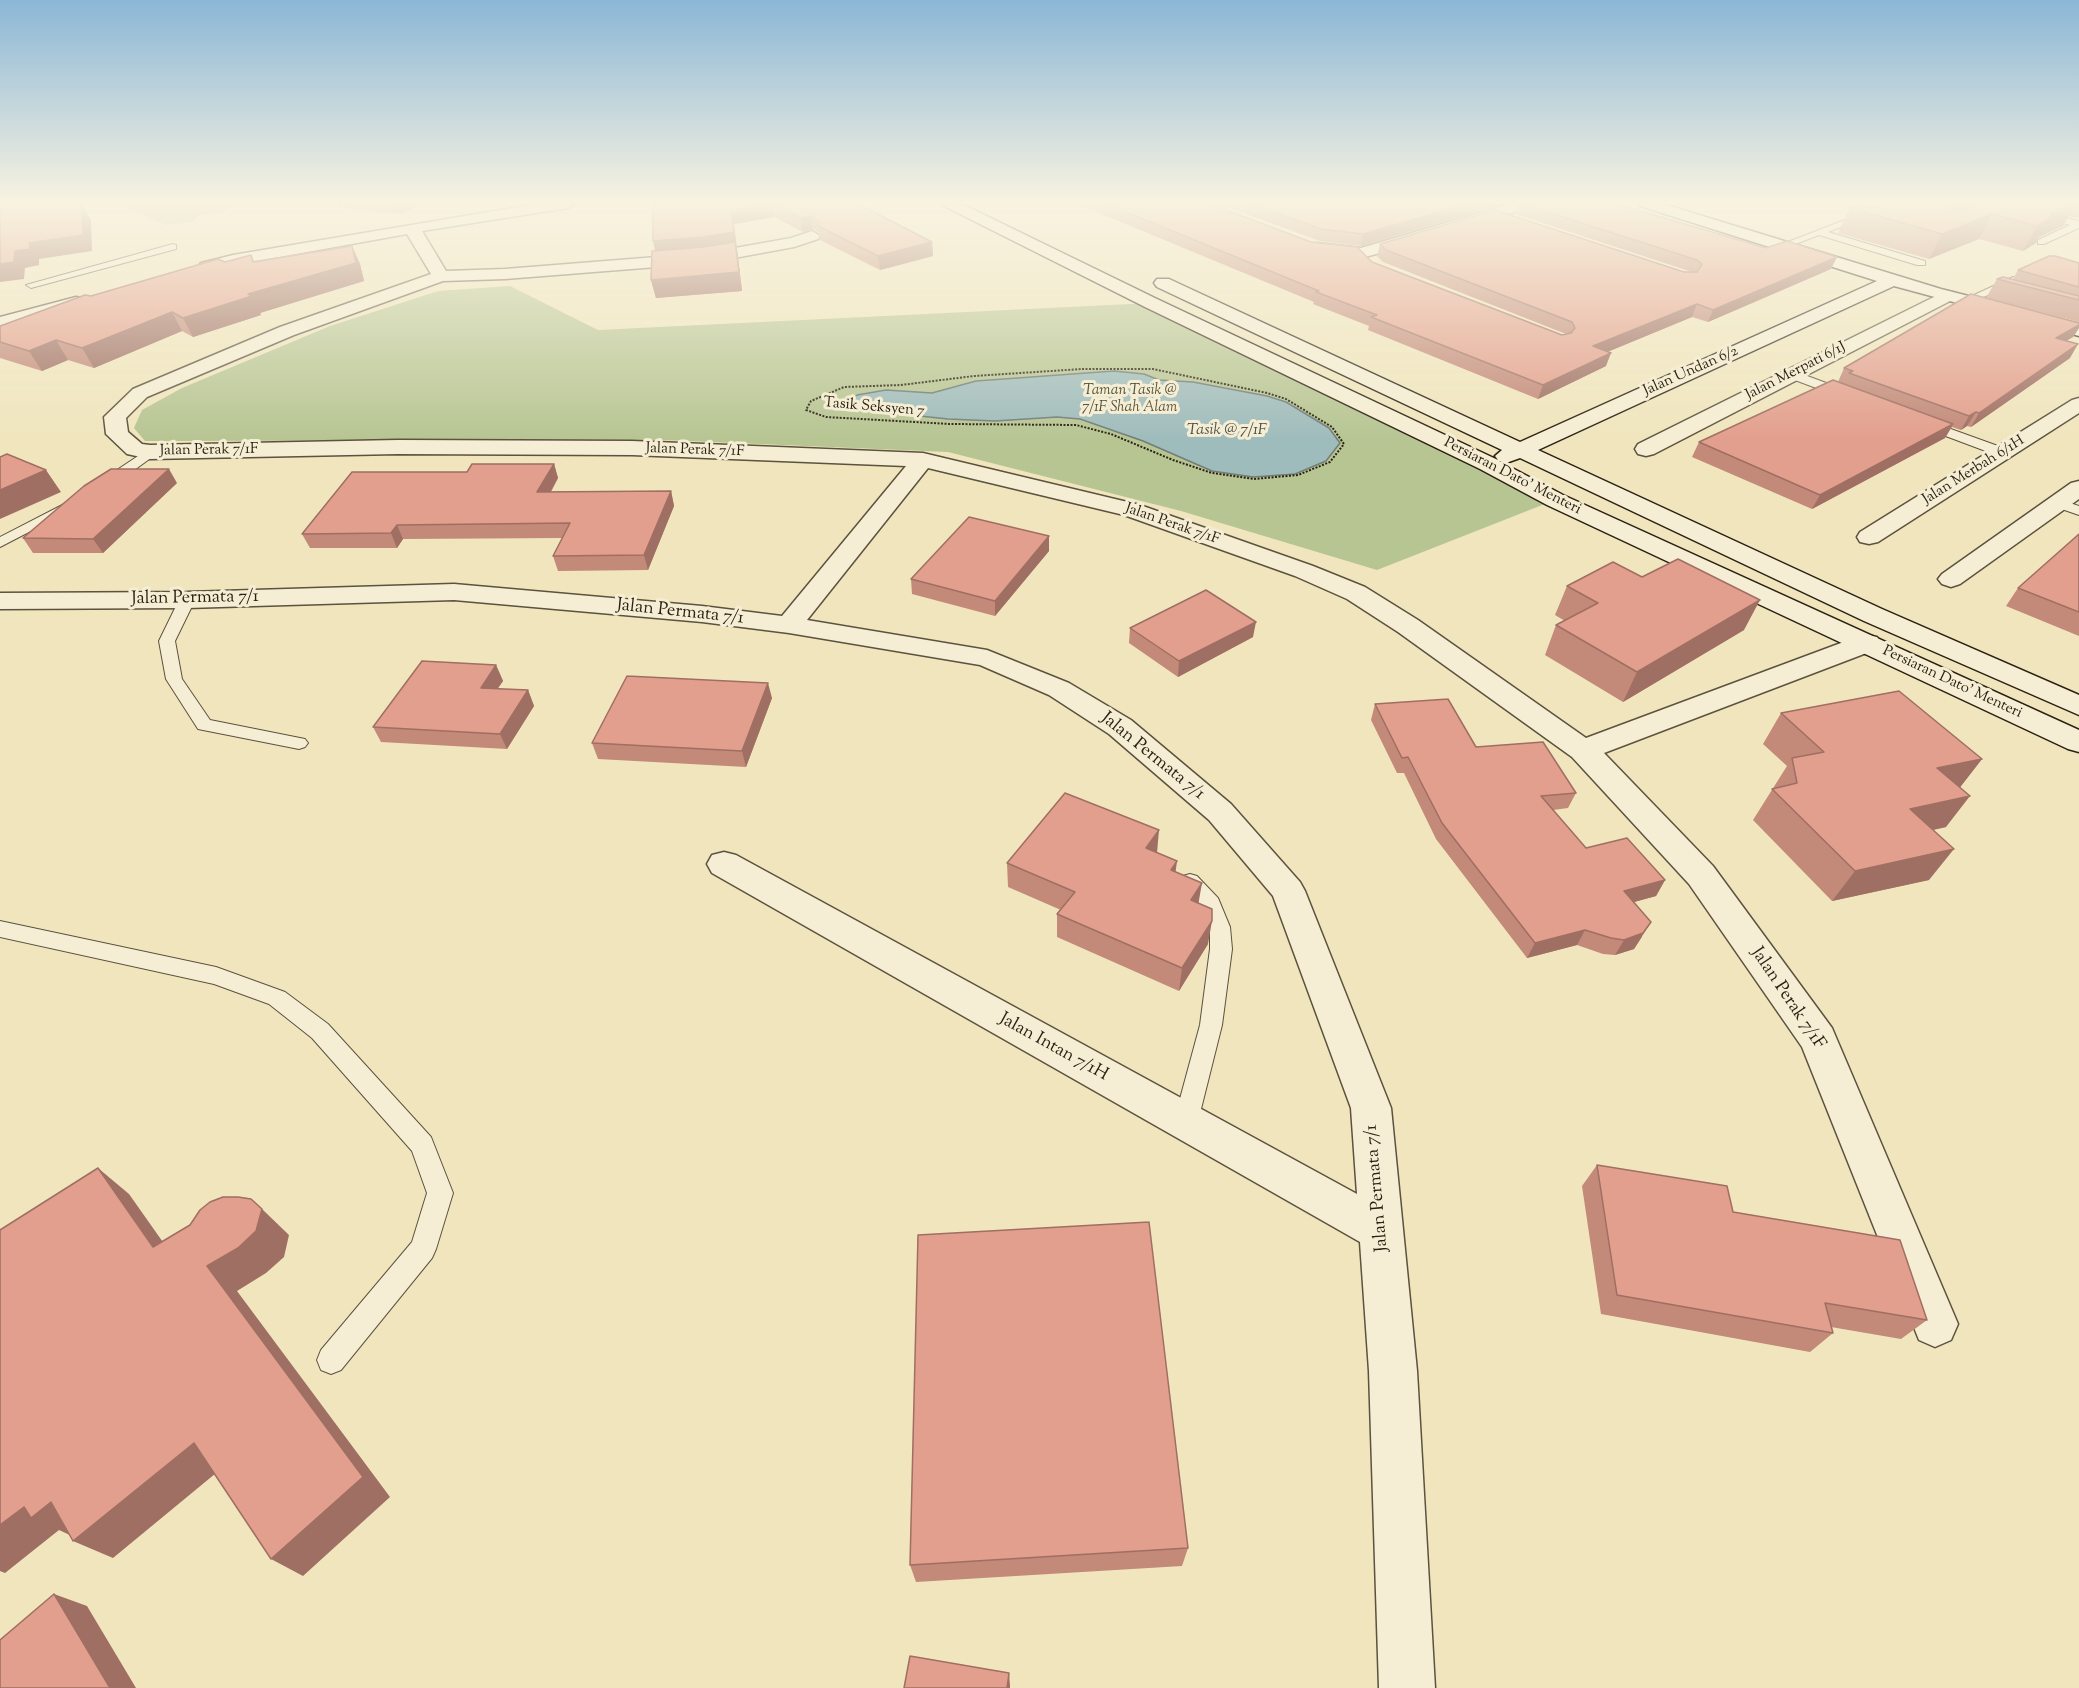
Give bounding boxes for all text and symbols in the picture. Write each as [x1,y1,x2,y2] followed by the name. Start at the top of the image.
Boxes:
[1743,339,1849,405] street label: Jalan Merpati 6/1J
[1641,343,1741,401] street label: Jalan Undan 6/2
[1083,382,1177,417] park label: Taman Tasik @ 7/1F Shah Alam
[823,395,925,421] street label: Tasik Seksyen 7
[1187,421,1267,441] water label: Tasik @ 7/1F
[1920,432,2028,510] street label: Jalan Merbah 6/1H
[1440,435,1584,519] street label: Persiaran Dato' Menteri
[645,440,745,462] street label: Jalan Perak 7/1F
[160,441,258,461] street label: Jalan Perak 7/1F
[1122,500,1222,550] street label: Jalan Perak 7/1F
[131,587,259,611] street label: Jalan Permata 7/1
[615,596,745,630] street label: Jalan Permata 7/1
[1879,643,2025,723] street label: Persiaran Dato' Menteri
[1096,708,1208,806] street label: Jalan Permata 7/1
[1745,944,1829,1054] street label: Jalan Perak 7/1F
[995,1009,1111,1087] street label: Jalan Intan 7/1H
[1362,1123,1394,1253] street label: Jalan Permata 7/1

